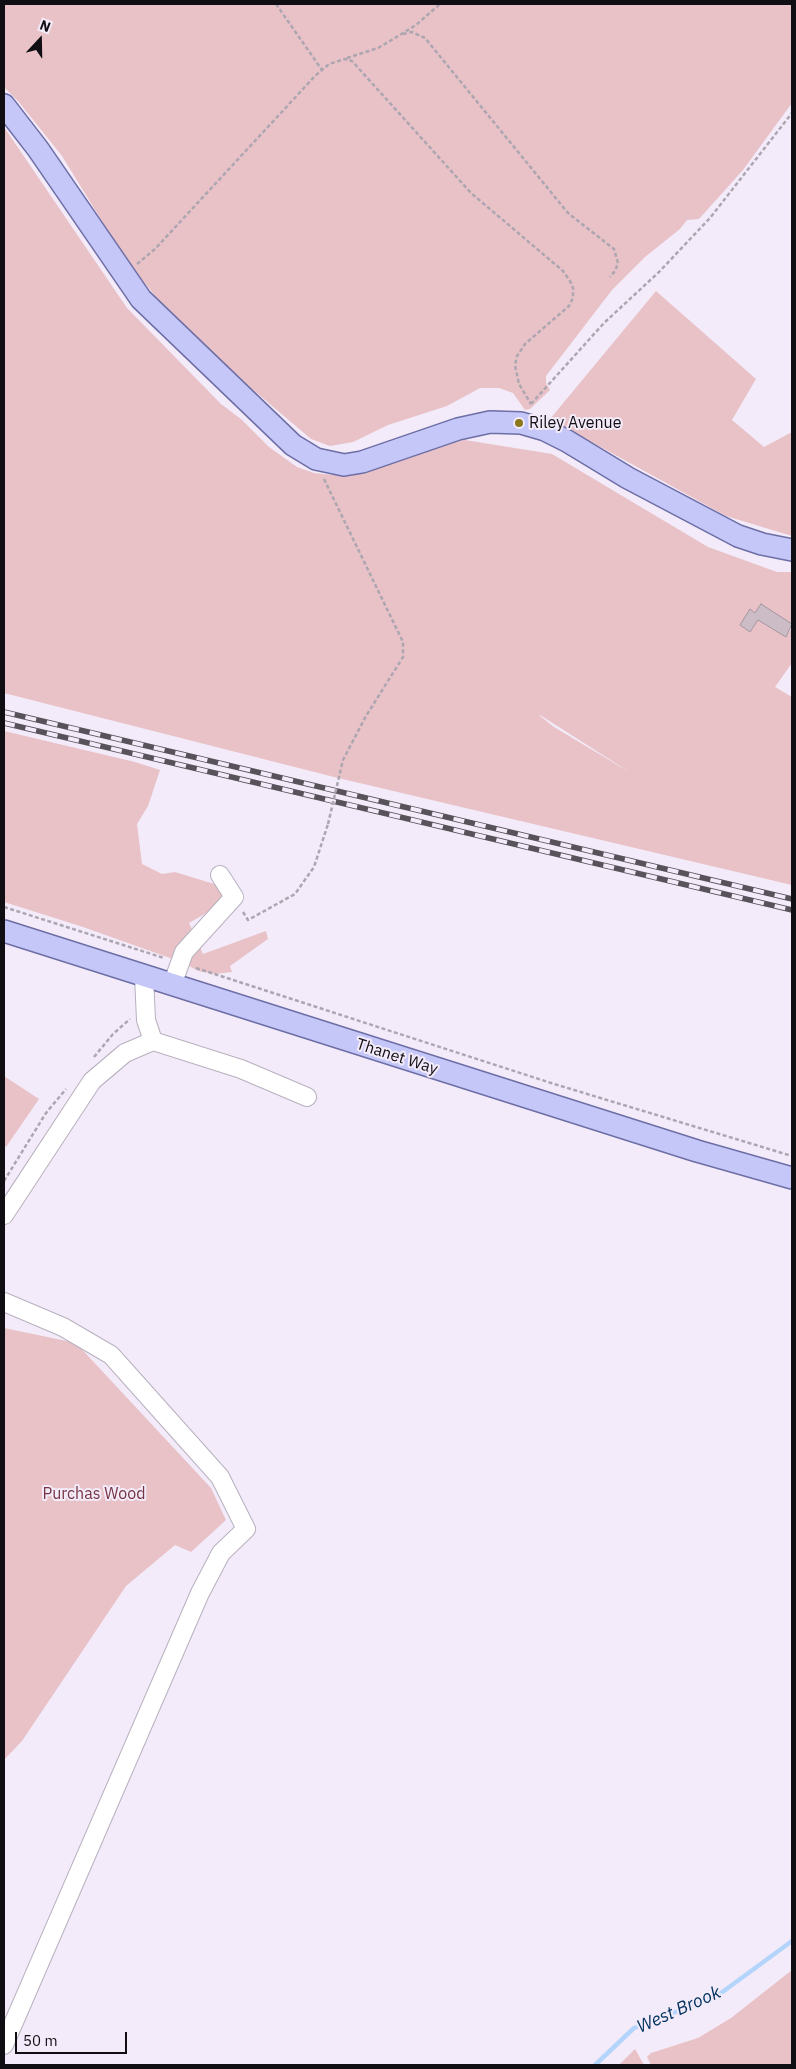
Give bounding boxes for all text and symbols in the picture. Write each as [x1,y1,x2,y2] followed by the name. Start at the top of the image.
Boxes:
[15,15,65,65] north arrow
[37,16,53,36] text: N
[529,413,621,433] place label: Riley Avenue
[513,417,525,429] marker: Riley Avenue
[354,1035,440,1079] street label: Thanet Way
[42,1484,146,1504] park label: Purchas Wood
[634,1982,724,2038] water label: West Brook
[18,2022,130,2054] scale bar
[23,2031,58,2050] text: 50 m

